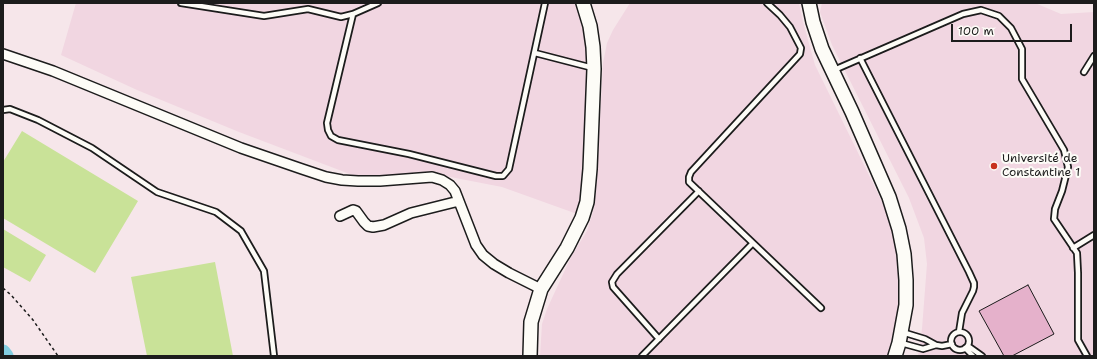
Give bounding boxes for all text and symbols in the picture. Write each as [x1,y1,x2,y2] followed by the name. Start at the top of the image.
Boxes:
[953,16,1074,42] scale bar
[958,23,994,39] text: 100 m
[1002,152,1080,180] place label: Université de Constantine 1
[989,161,999,171] marker: Université de Constantine 1

